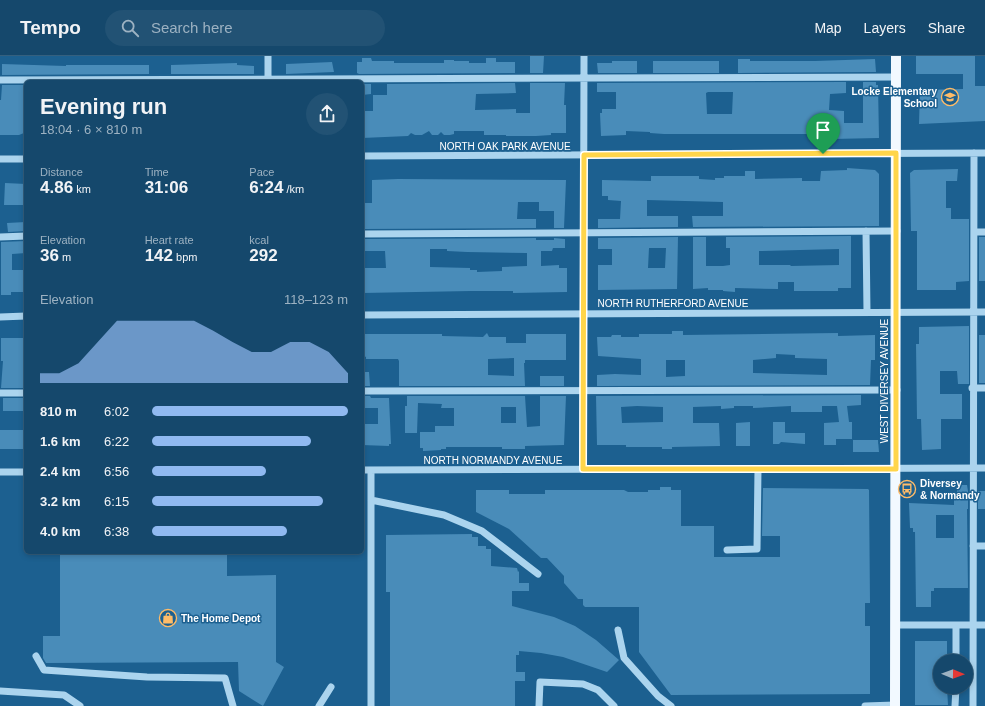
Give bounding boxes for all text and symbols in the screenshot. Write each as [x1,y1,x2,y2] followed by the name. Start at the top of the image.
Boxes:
[105,10,385,46] search box
[20,17,81,38] text: Tempo
[119,17,141,39] icon: search
[151,19,233,36] text: Search here
[814,20,842,36] text: Map
[864,20,906,36] text: Layers
[928,20,965,36] text: Share
[851,86,937,109] place label: Locke Elementary School
[940,87,960,107] school or university icon: Locke Elementary School
[306,93,348,135] button: share
[40,94,167,119] text: Evening run
[806,113,840,154] pin
[812,119,834,141] icon: arrive
[40,122,142,137] text: 18:04 · 6 × 810 m
[439,141,571,152] street label: NORTH OAK PARK AVENUE
[40,166,83,178] text: Distance
[145,166,169,178] text: Time
[249,166,274,178] text: Pace
[40,178,73,197] text: 4.86
[145,178,188,197] text: 31:06
[249,178,283,197] text: 6:24
[73,183,91,195] text: km
[283,183,304,195] text: /km
[40,234,85,246] text: Elevation
[145,234,194,246] text: Heart rate
[249,234,269,246] text: kcal
[40,246,59,265] text: 36
[145,246,173,265] text: 142
[249,246,278,265] text: 292
[59,251,71,263] text: m
[173,251,198,263] text: bpm
[40,292,93,307] text: Elevation
[284,292,348,307] text: 118–123 m
[598,298,749,309] street label: NORTH RUTHERFORD AVENUE
[879,318,890,443] street label: WEST DIVERSEY AVENUE
[40,404,77,419] text: 810 m
[104,404,129,419] text: 6:02
[40,434,80,449] text: 1.6 km
[104,434,129,449] text: 6:22
[424,455,563,466] street label: NORTH NORMANDY AVENUE
[40,464,80,479] text: 2.4 km
[104,464,129,479] text: 6:56
[920,478,980,501] place label: Diversey & Normandy
[897,479,917,499] bus stop icon: Diversey & Normandy
[40,494,80,509] text: 3.2 km
[104,494,129,509] text: 6:15
[40,524,80,539] text: 4.0 km
[104,524,129,539] text: 6:38
[158,608,178,628] shop icon: The Home Depot
[181,613,261,624] place label: The Home Depot
[933,654,973,694] north arrow
[933,654,973,694] map controls

